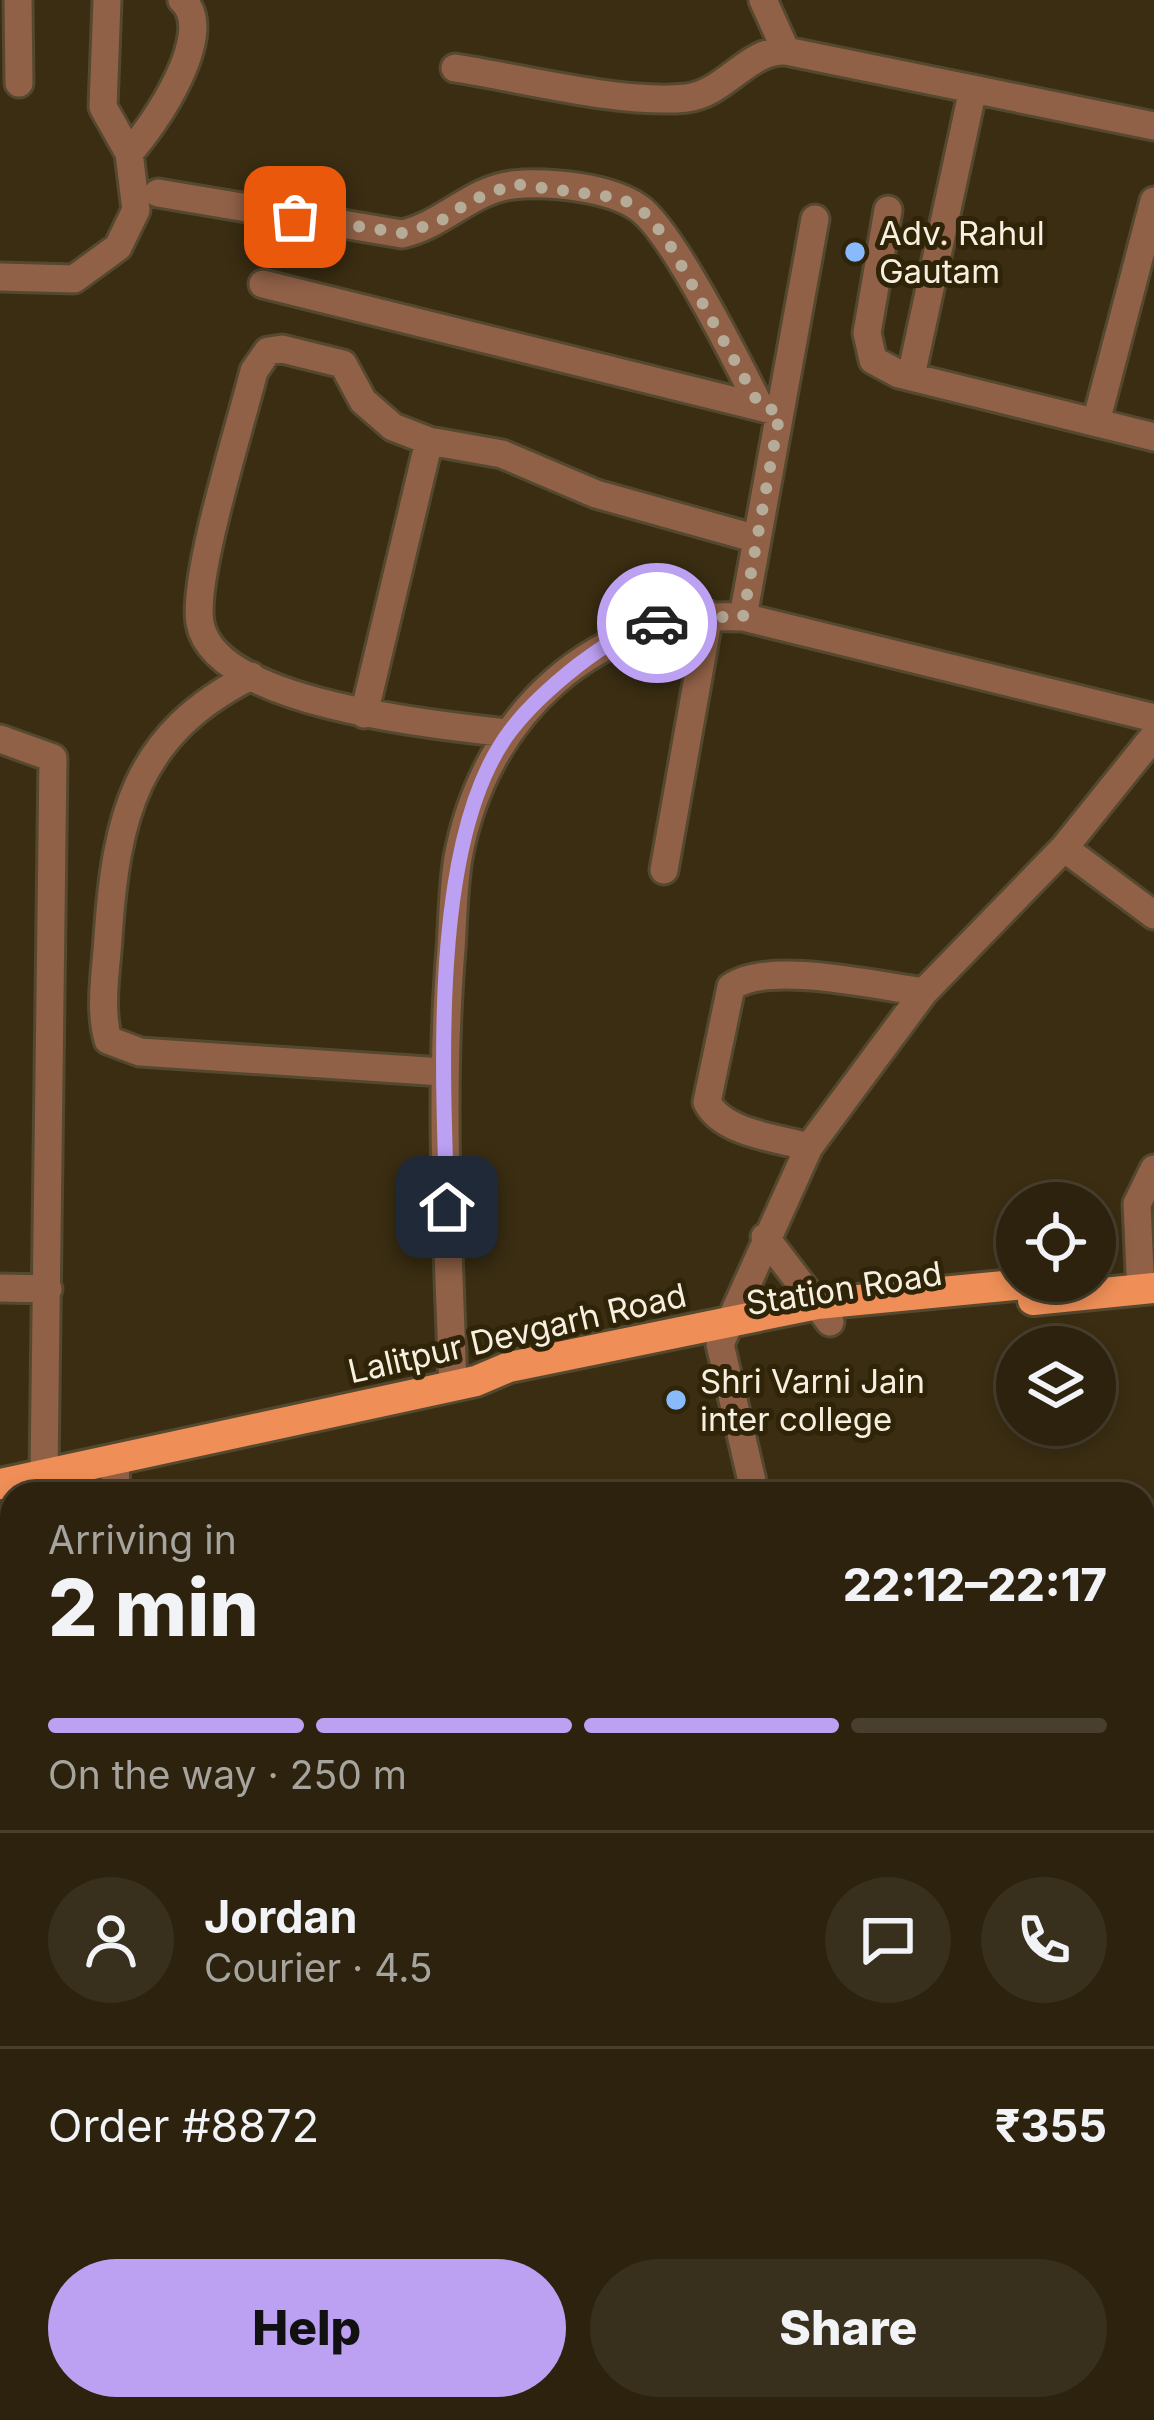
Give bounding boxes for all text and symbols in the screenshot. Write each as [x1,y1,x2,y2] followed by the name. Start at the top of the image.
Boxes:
[244,166,346,268] pin
[262,184,328,250] icon: bag
[879,213,1045,291] place label: Adv. Rahul Gautam
[842,239,868,265] marker: Adv. Rahul Gautam
[597,563,717,683] courier
[624,590,690,656] icon: car
[396,1156,498,1258] pin
[414,1174,480,1240] icon: home
[996,1182,1116,1446] map controls
[996,1182,1116,1302] button: locate
[743,1253,945,1323] street label: Station Road
[344,1275,690,1391] street label: Lalitpur Devgarh Road
[996,1326,1116,1446] button: layers
[700,1361,925,1439] place label: Shri Varni Jain inter college
[663,1387,689,1413] marker: Shri Varni Jain inter college
[48,1516,237,1563] text: Arriving in
[843,1557,1107,1612] text: 22:12–22:17
[48,1560,259,1655] text: 2 min
[48,1751,407,1798] text: On the way · 250 m
[48,1877,174,2003] button: person
[825,1877,951,2003] button: chat
[981,1877,1107,2003] button: phone
[204,1889,358,1944] text: Jordan
[204,1944,433,1991] text: Courier · 4.5
[48,2098,319,2153] text: Order #8872
[995,2098,1107,2153] text: ₹355
[48,2259,566,2397] button: Help
[590,2259,1107,2397] button: Share

